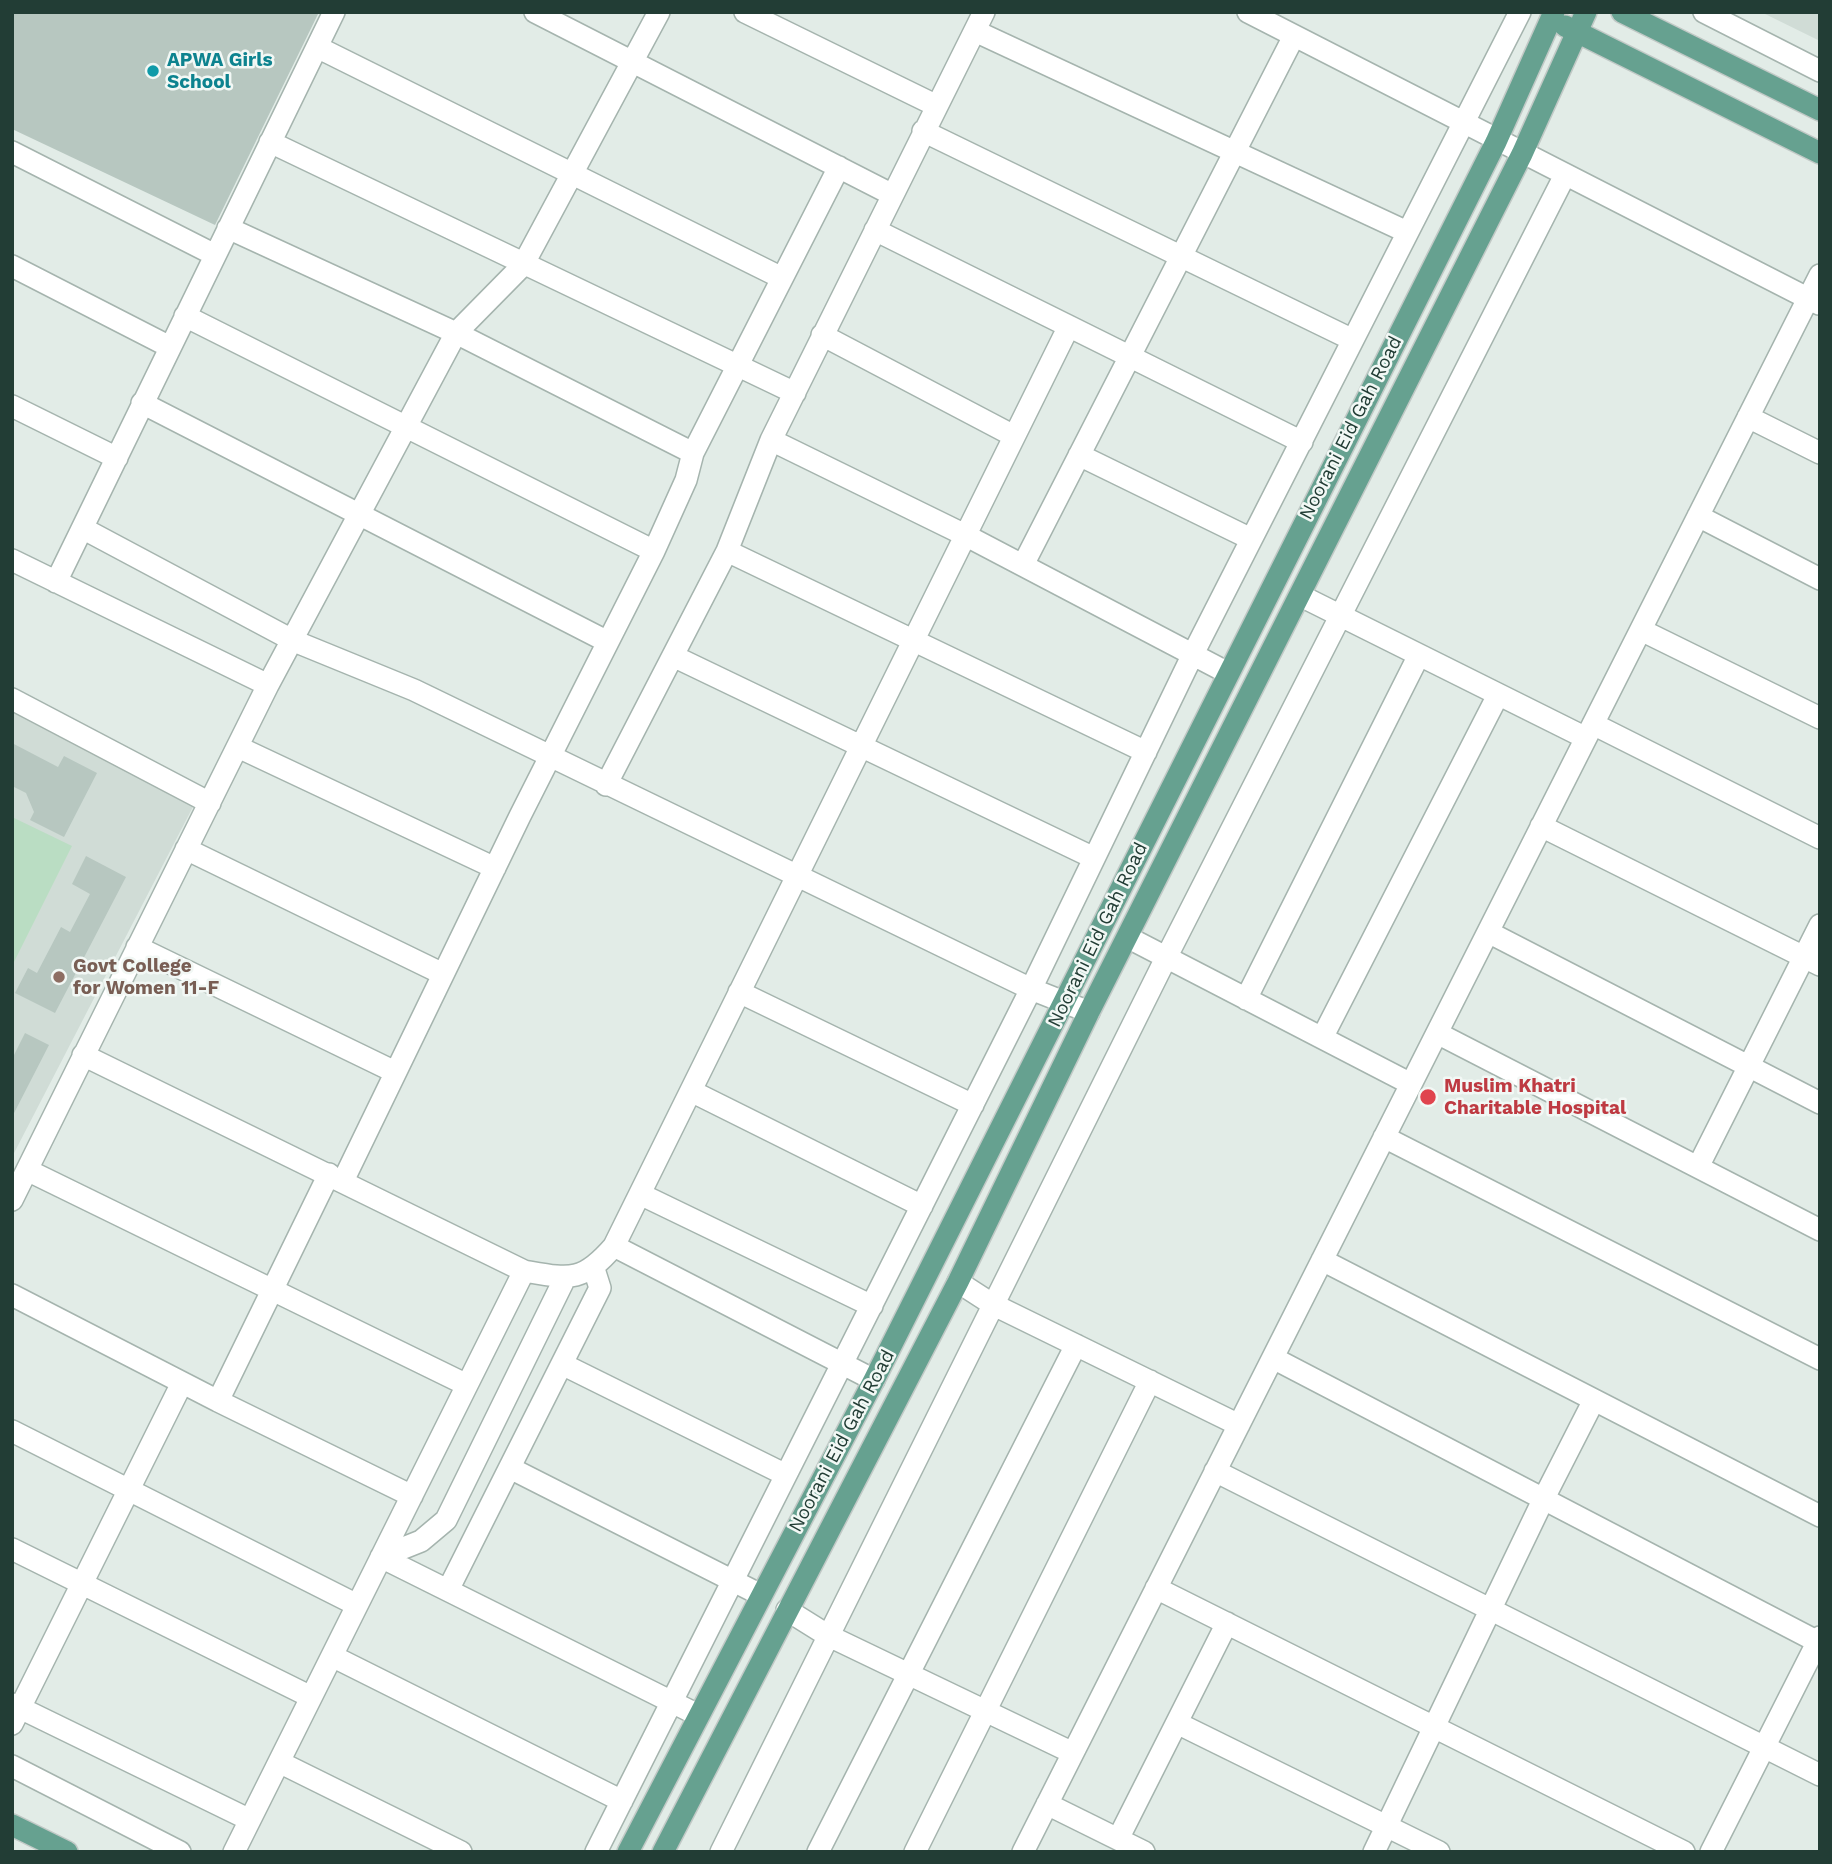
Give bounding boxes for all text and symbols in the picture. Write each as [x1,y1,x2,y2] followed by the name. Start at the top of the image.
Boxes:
[167,49,273,93] place label: APWA Girls School
[145,63,161,79] marker: APWA Girls School
[1295,332,1407,524] street label: Noorani Eid Gah Road
[1043,839,1153,1031] street label: Noorani Eid Gah Road
[73,955,219,999] place label: Govt College for Women 11-F
[51,969,67,985] marker: Govt College for Women 11-F
[1444,1075,1626,1119] place label: Muslim Khatri Charitable Hospital
[1418,1087,1438,1107] marker: Muslim Khatri Charitable Hospital
[784,1346,900,1536] street label: Noorani Eid Gah Road

